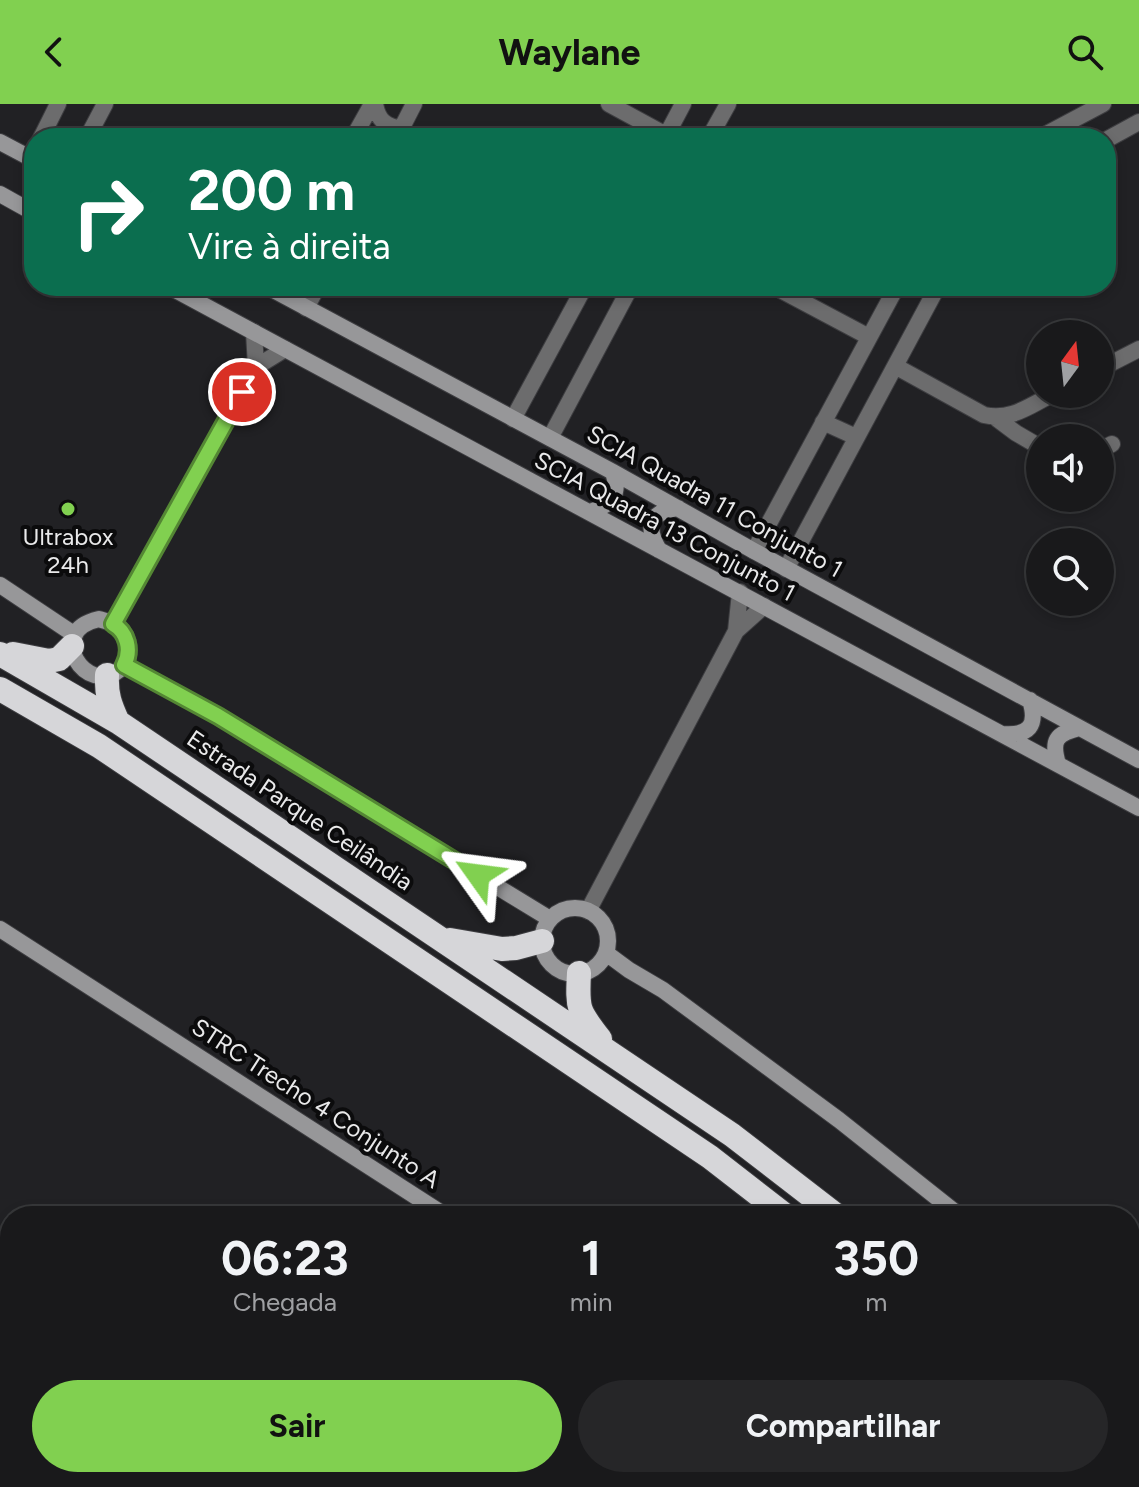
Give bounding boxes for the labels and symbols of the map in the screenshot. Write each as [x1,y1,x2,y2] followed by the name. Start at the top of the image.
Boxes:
[1026,320,1114,408] north arrow
[208,358,276,426] pin
[582,419,848,583] street label: SCIA Quadra 11 Conjunto 1
[530,445,800,607] street label: SCIA Quadra 13 Conjunto 1
[59,500,77,518] marker: Ultrabox 24h
[23,522,114,579] place label: Ultrabox 24h
[182,724,418,896] street label: Estrada Parque Ceilândia
[436,833,520,917] position arrow
[187,1012,446,1194] street label: STRC Trecho 4 Conjunto A

